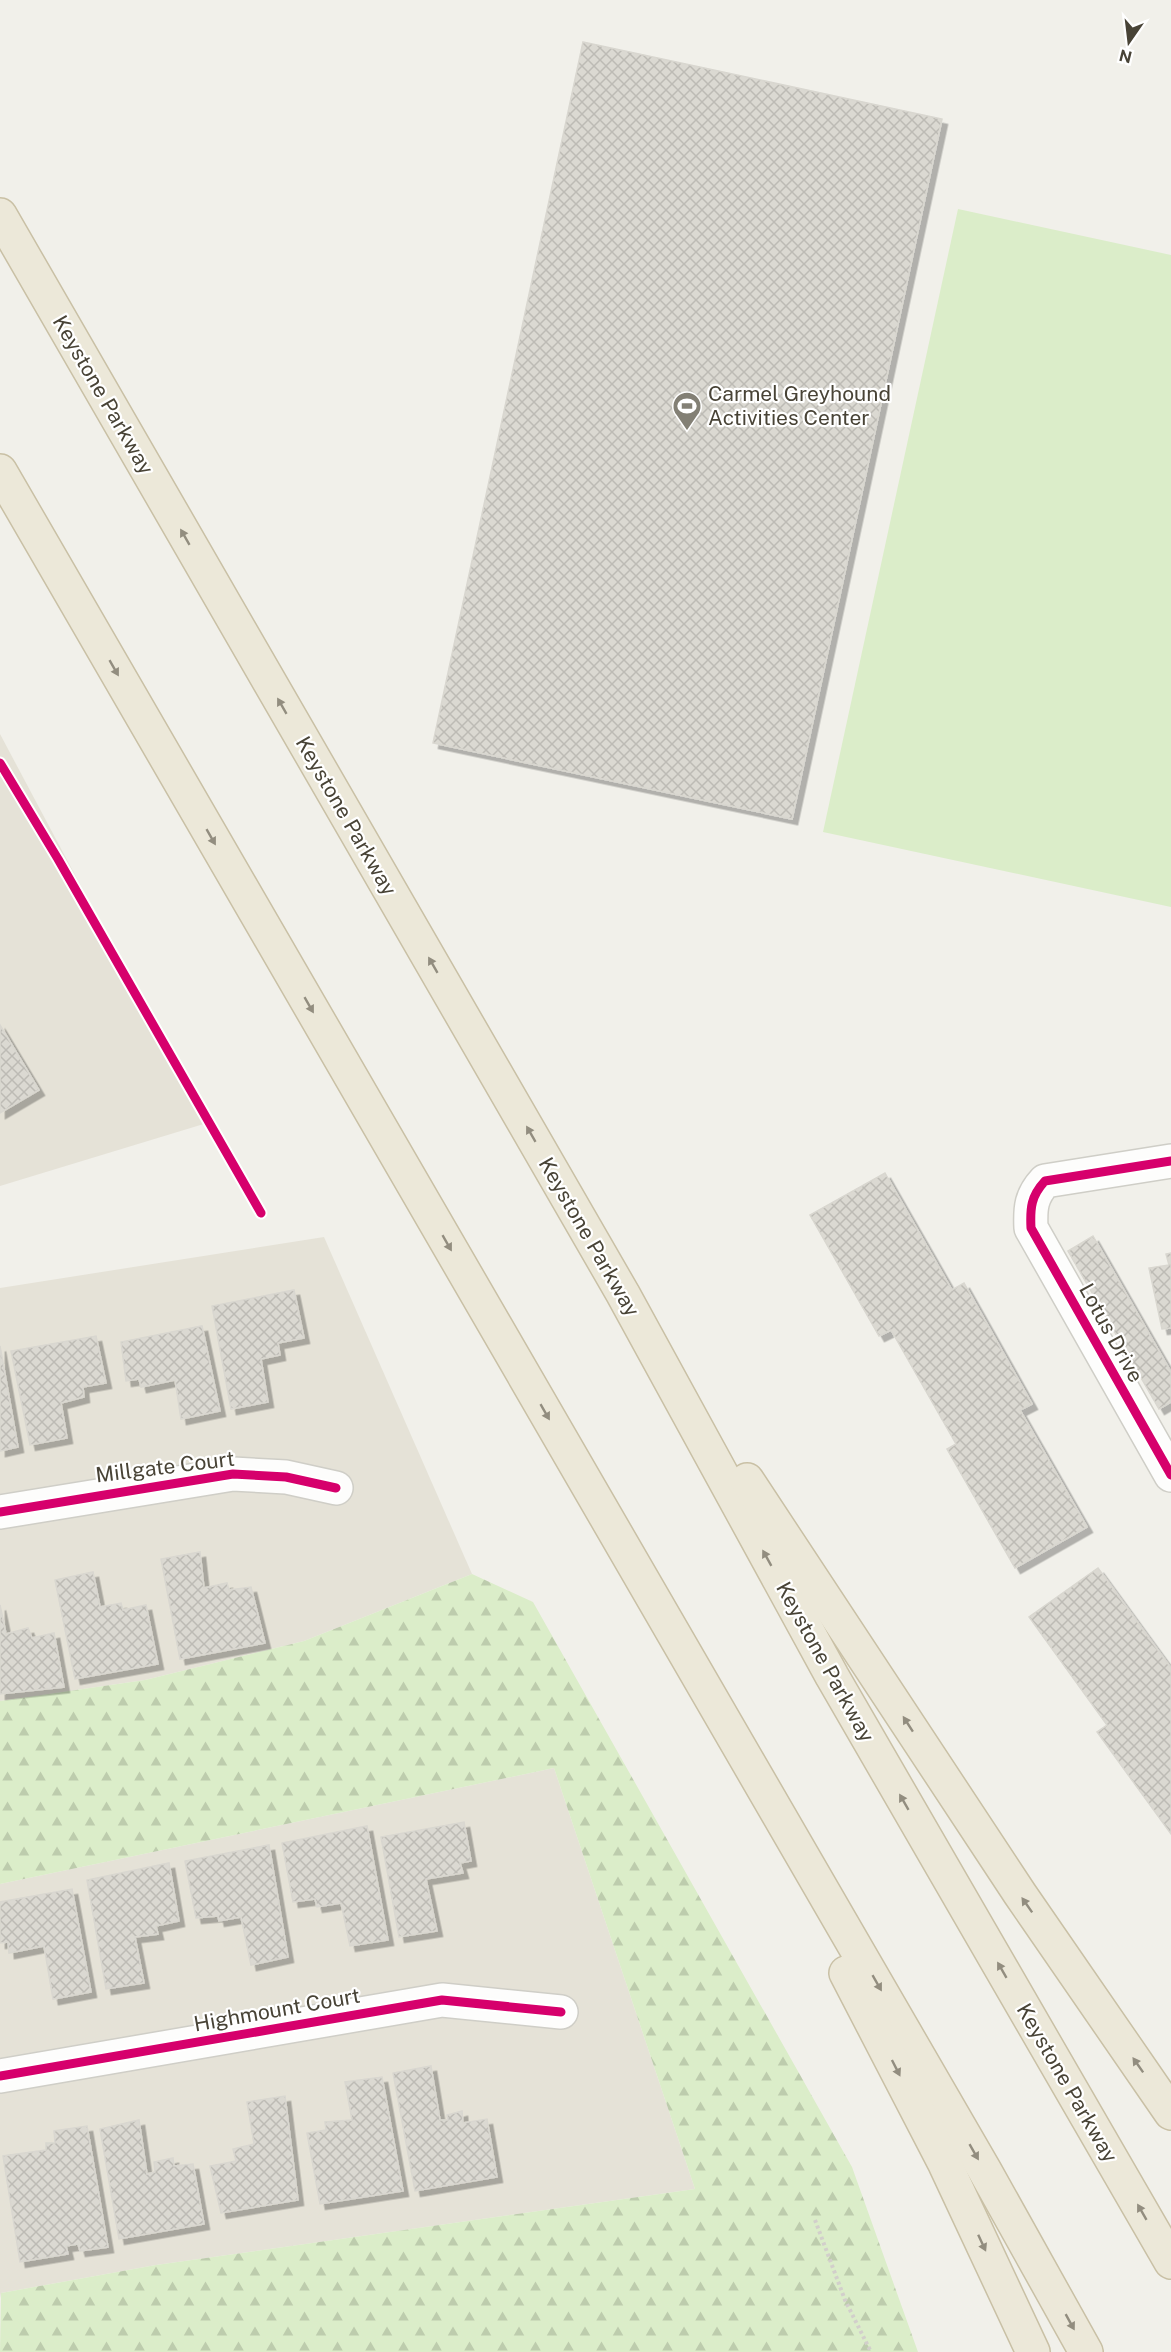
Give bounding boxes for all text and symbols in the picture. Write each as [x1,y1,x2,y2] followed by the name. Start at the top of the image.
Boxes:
[1099,12,1159,72] north arrow
[1117,45,1134,67] text: N
[48,311,159,479] street label: Keystone Parkway
[708,381,891,430] place label: Carmel Greyhound Activities Center
[671,390,703,432] sports icon: Carmel Greyhound Activities Center
[180,528,190,545] one-way arrow
[109,660,119,677] one-way arrow
[277,698,288,714] one-way arrow
[291,732,402,900] street label: Keystone Parkway
[206,828,216,845] one-way arrow
[428,956,438,973] one-way arrow
[304,997,314,1014] one-way arrow
[525,1126,536,1142] one-way arrow
[534,1153,645,1321] street label: Keystone Parkway
[442,1235,452,1252] one-way arrow
[1074,1279,1149,1387] street label: Lotus Drive
[540,1404,550,1421] one-way arrow
[94,1446,236,1487] street label: Millgate Court
[762,1550,772,1567] one-way arrow
[771,1577,880,1746] street label: Keystone Parkway
[902,1717,914,1733] one-way arrow
[899,1793,909,1810] one-way arrow
[1021,1897,1033,1913] one-way arrow
[997,1961,1007,1978] one-way arrow
[871,1975,882,1991] one-way arrow
[192,1983,362,2036] street label: Highmount Court
[1012,1999,1123,2167] street label: Keystone Parkway
[1133,2057,1144,2073] one-way arrow
[891,2060,901,2077] one-way arrow
[969,2144,980,2160] one-way arrow
[1136,2204,1147,2220] one-way arrow
[977,2235,987,2253] one-way arrow
[1065,2314,1075,2331] one-way arrow

